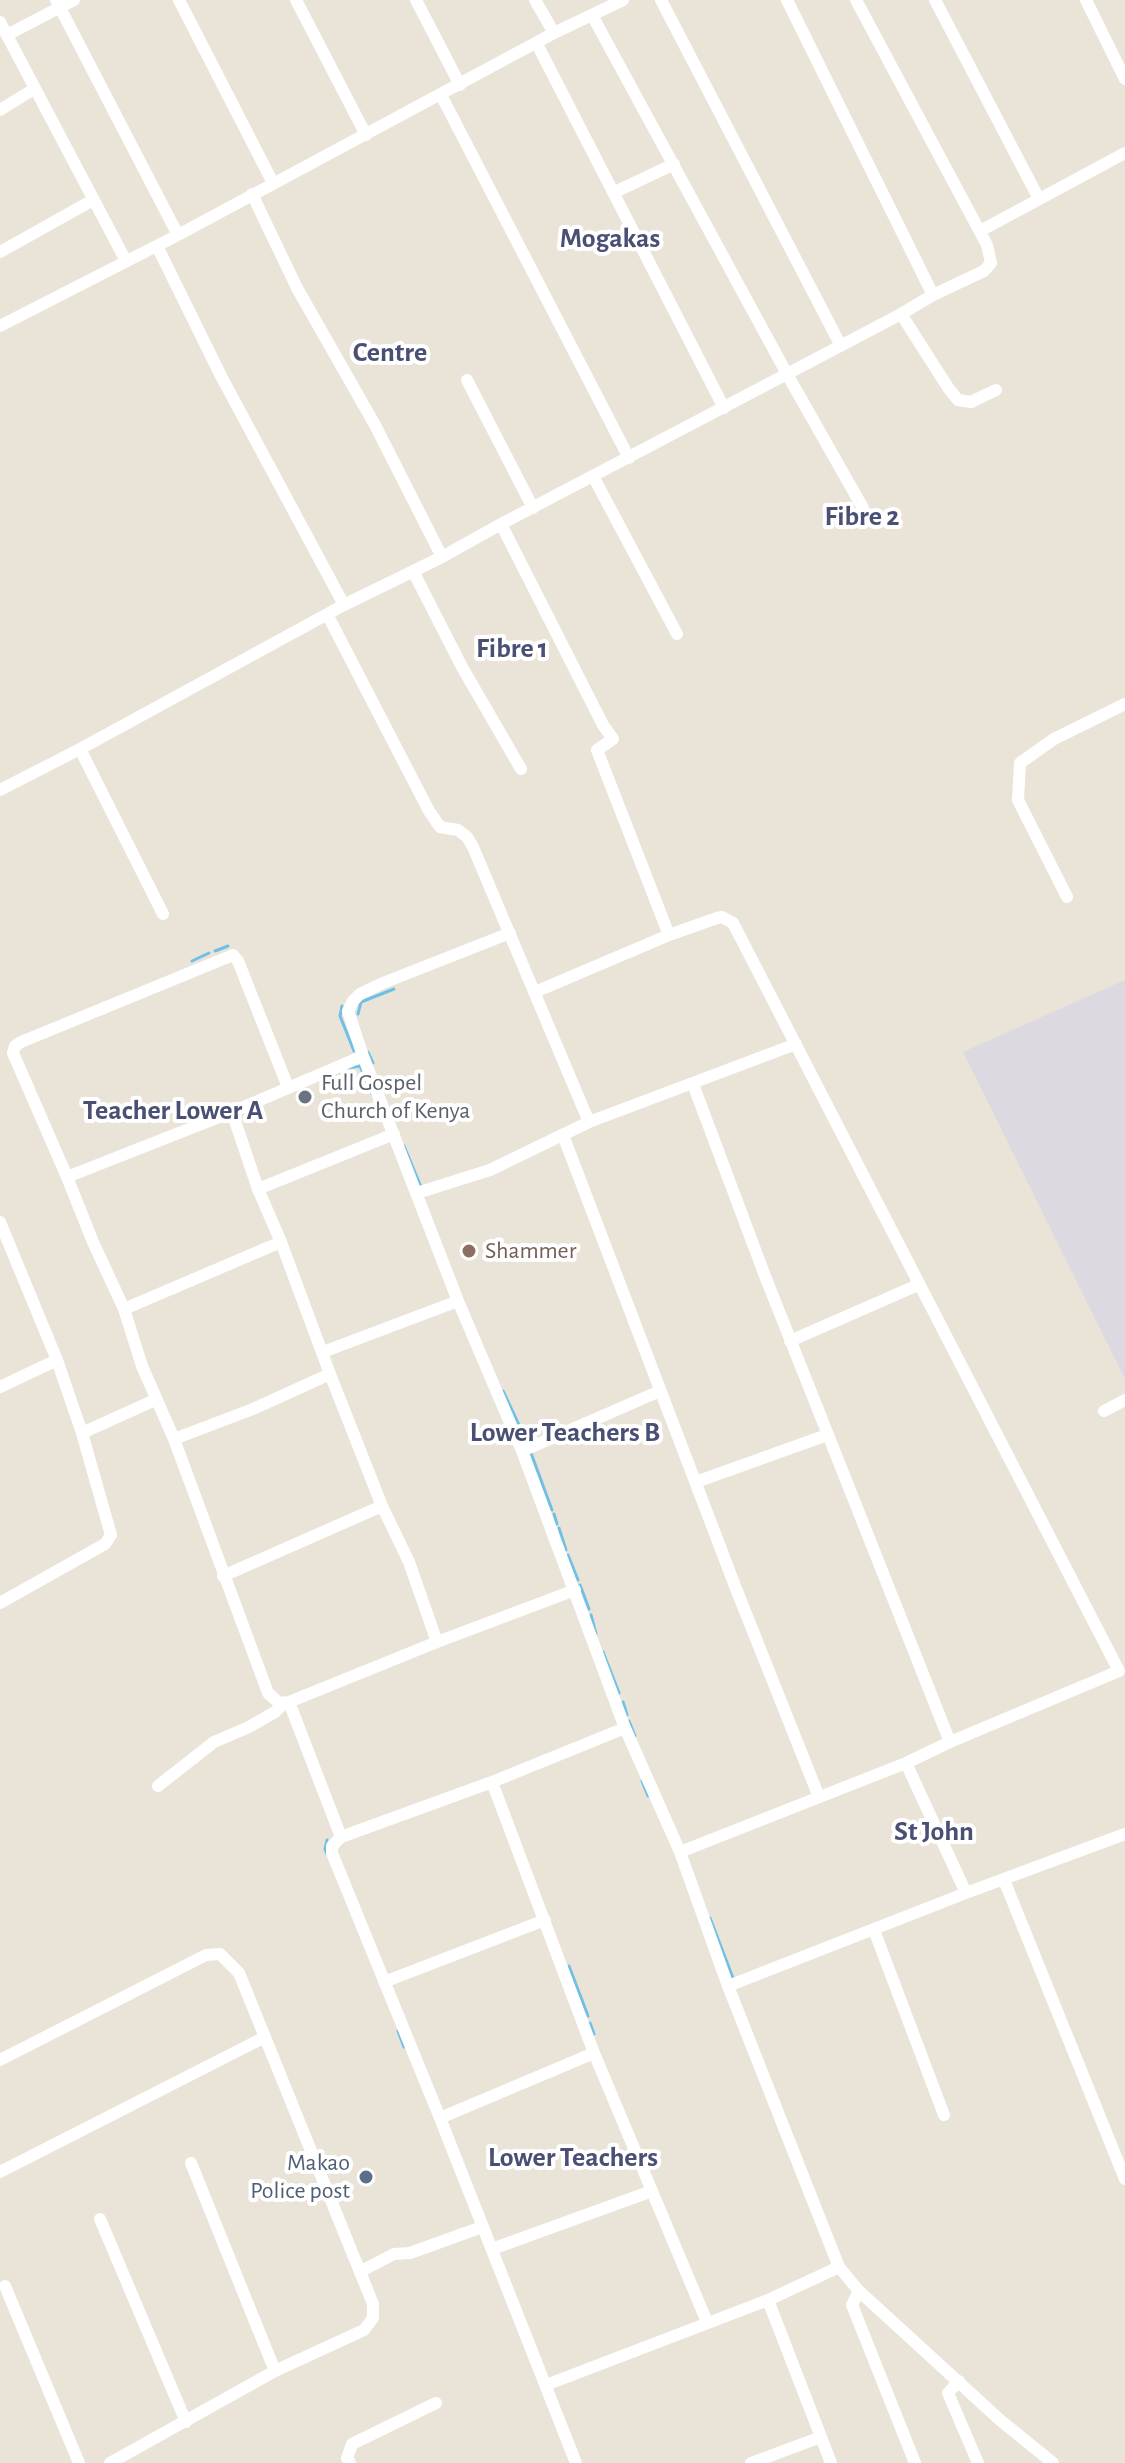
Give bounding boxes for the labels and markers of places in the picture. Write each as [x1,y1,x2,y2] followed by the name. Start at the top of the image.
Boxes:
[321,1069,470,1125] place label: Full Gospel Church of Kenya
[296,1088,314,1106] marker: Full Gospel Church of Kenya
[485,1237,576,1265] place label: Shammer
[460,1242,478,1260] marker: Shammer
[250,2149,350,2205] place label: Makao Police post
[357,2168,375,2186] marker: Makao Police post

